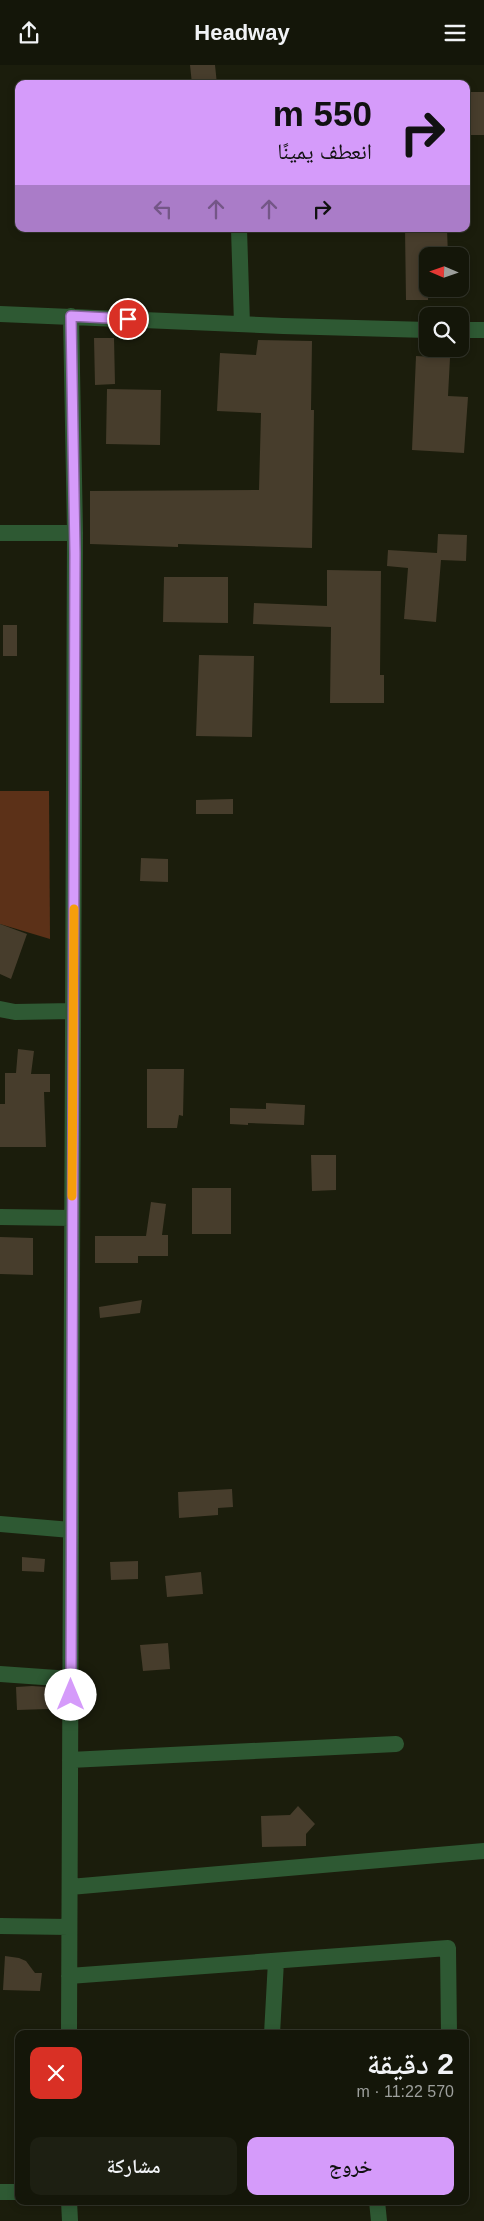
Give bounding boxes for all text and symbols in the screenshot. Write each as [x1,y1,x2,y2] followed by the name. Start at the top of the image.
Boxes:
[15,19,43,47] icon: share
[441,19,469,47] icon: menu
[194,20,290,45] text: Headway
[273,94,372,133] text: 550 m
[390,100,455,165] icon: right
[277,139,372,164] text: انعطف يمينًا
[149,195,177,223] icon: left
[202,195,230,223] icon: ahead
[255,195,283,223] icon: ahead
[308,195,336,223] icon: right
[419,247,469,297] north arrow
[419,247,469,357] map controls
[107,298,149,340] pin
[114,305,142,333] icon: arrive
[419,307,469,357] button: search
[44,1668,96,1720] position arrow
[30,2047,82,2099] button: close
[367,2047,454,2080] text: 2 دقيقة
[356,2083,454,2100] text: 570 m · 11:22
[30,2137,237,2195] button: مشاركة
[247,2137,454,2195] button: خروج

